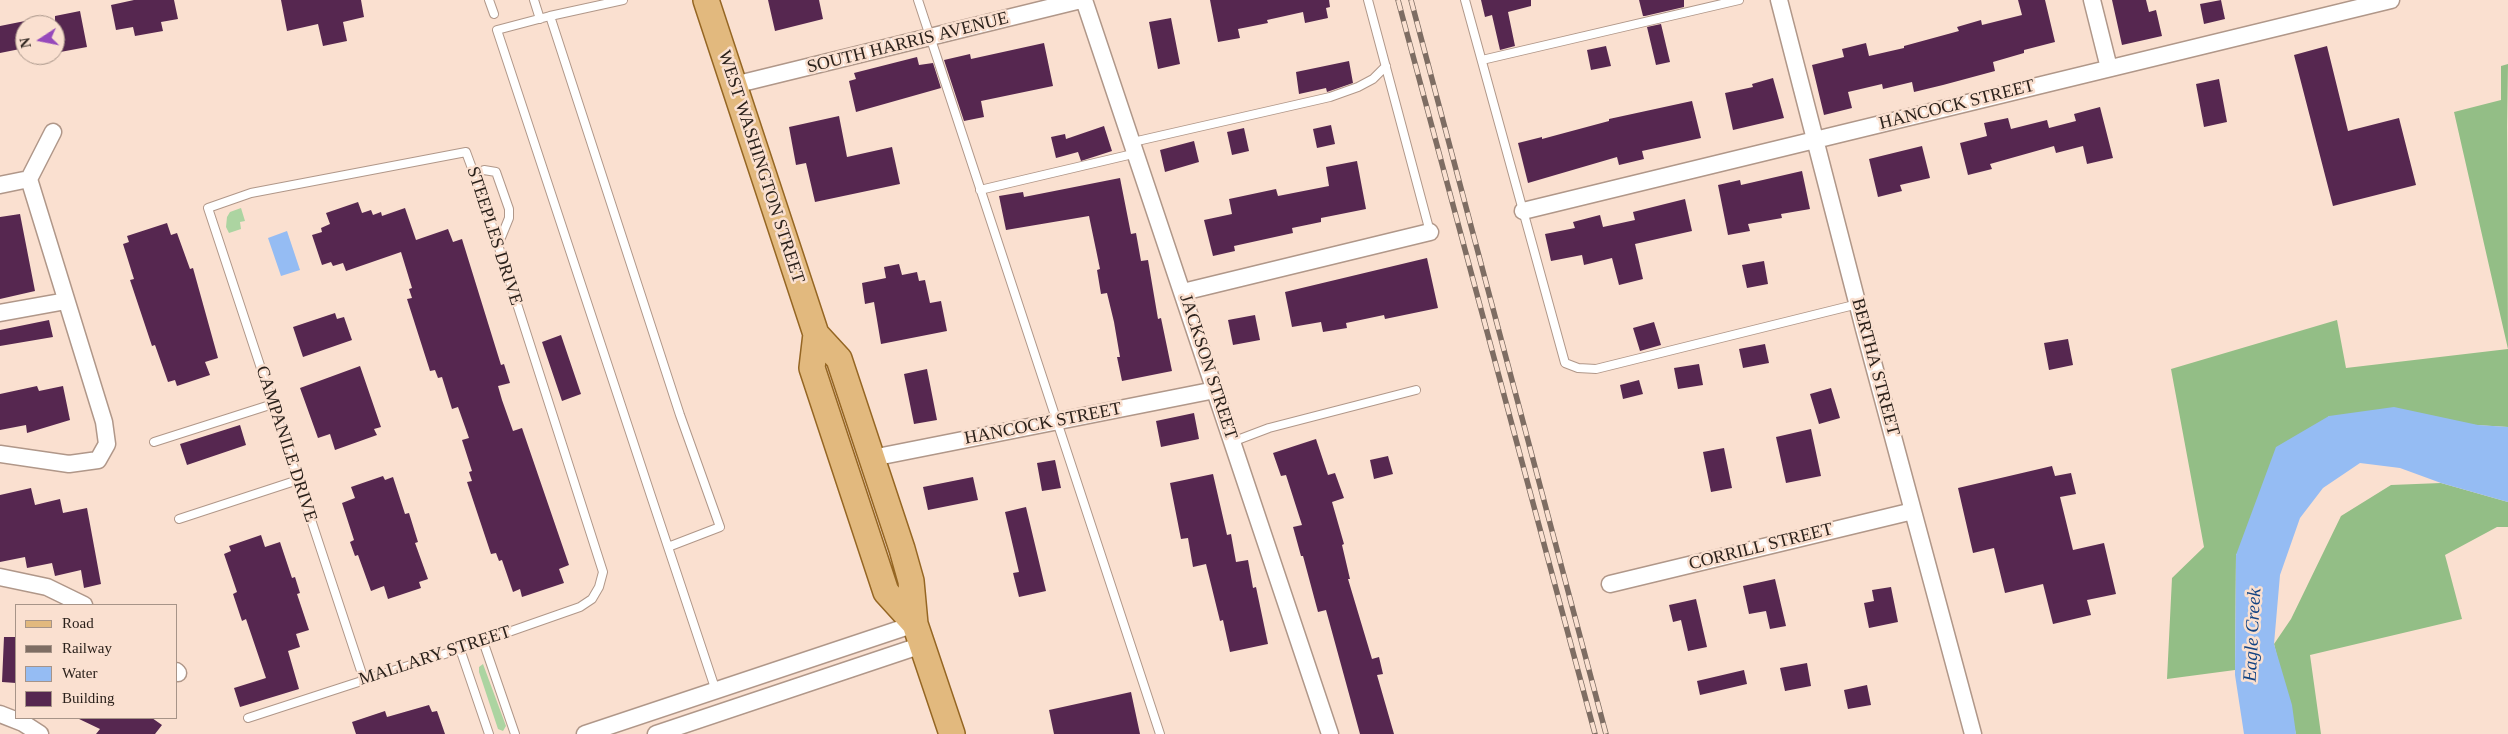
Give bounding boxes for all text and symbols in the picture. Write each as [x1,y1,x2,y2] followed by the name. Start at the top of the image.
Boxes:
[805,8,1011,78] street label: SOUTH HARRIS AVENUE
[15,15,65,65] north arrow
[17,36,34,49] text: N
[713,48,809,286] street label: WEST WASHINGTON STREET
[1877,75,2037,135] street label: HANCOCK STREET
[461,164,527,308] street label: STEEPLES DRIVE
[1174,292,1242,442] street label: JACKSON STREET
[1846,296,1904,438] street label: BERTHA STREET
[251,363,321,525] street label: CAMPANILE DRIVE
[963,398,1123,450] street label: HANCOCK STREET
[1687,519,1835,575] street label: CORRILL STREET
[2239,588,2267,682] water label: Eagle Creek
[15,604,178,719] legend
[62,615,94,631] text: Road
[356,621,514,691] street label: MALLARY STREET
[62,640,112,656] text: Railway
[62,665,97,681] text: Water
[62,690,115,706] text: Building

